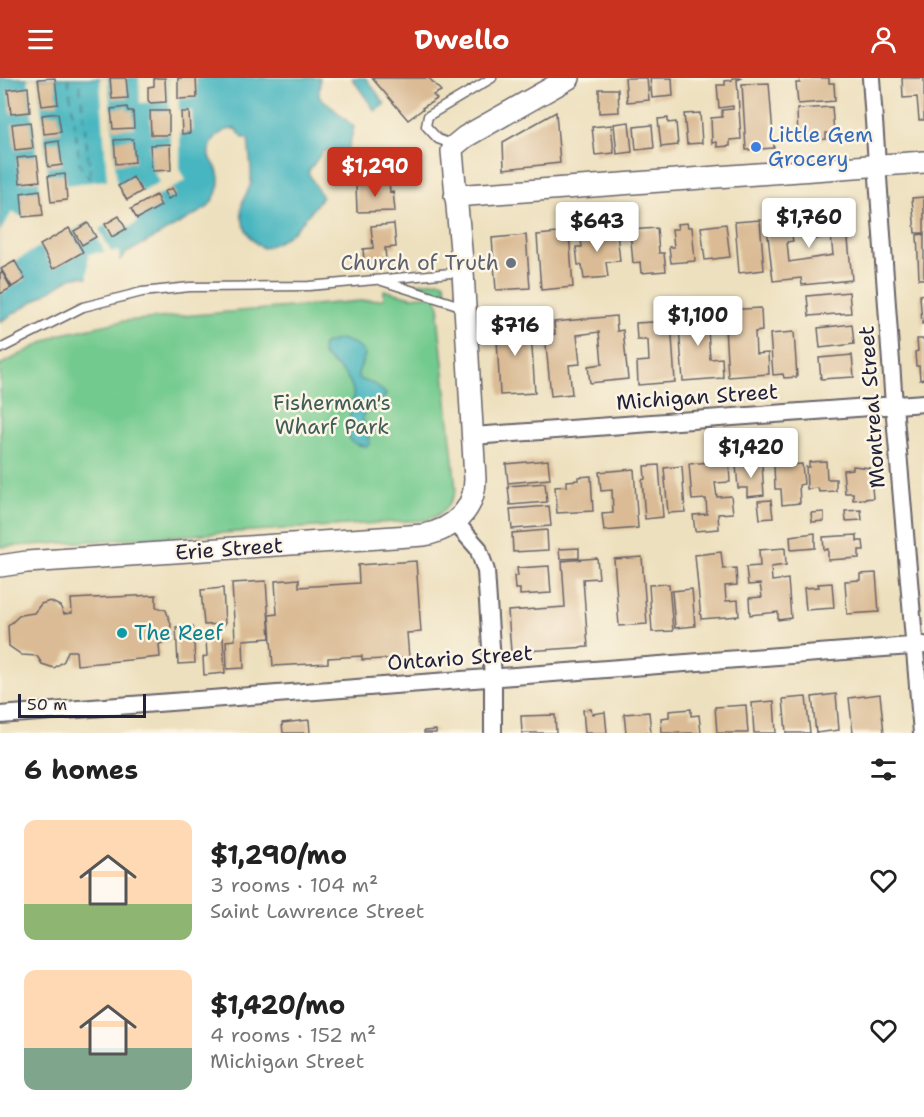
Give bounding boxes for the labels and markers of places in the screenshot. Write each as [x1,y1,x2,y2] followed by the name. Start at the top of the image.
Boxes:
[768,121,873,173] place label: Little Gem Grocery
[749,140,763,154] marker: Little Gem Grocery
[326,147,424,198] pin: $1,290
[760,198,858,249] pin: $1,760
[561,202,633,253] pin: $643
[340,249,499,277] place label: Church of Truth
[504,256,518,270] marker: Church of Truth
[649,296,747,347] pin: $1,100
[479,306,551,357] pin: $716
[702,428,800,479] pin: $1,420
[134,619,223,647] place label: The Reef
[115,626,129,640] marker: The Reef

